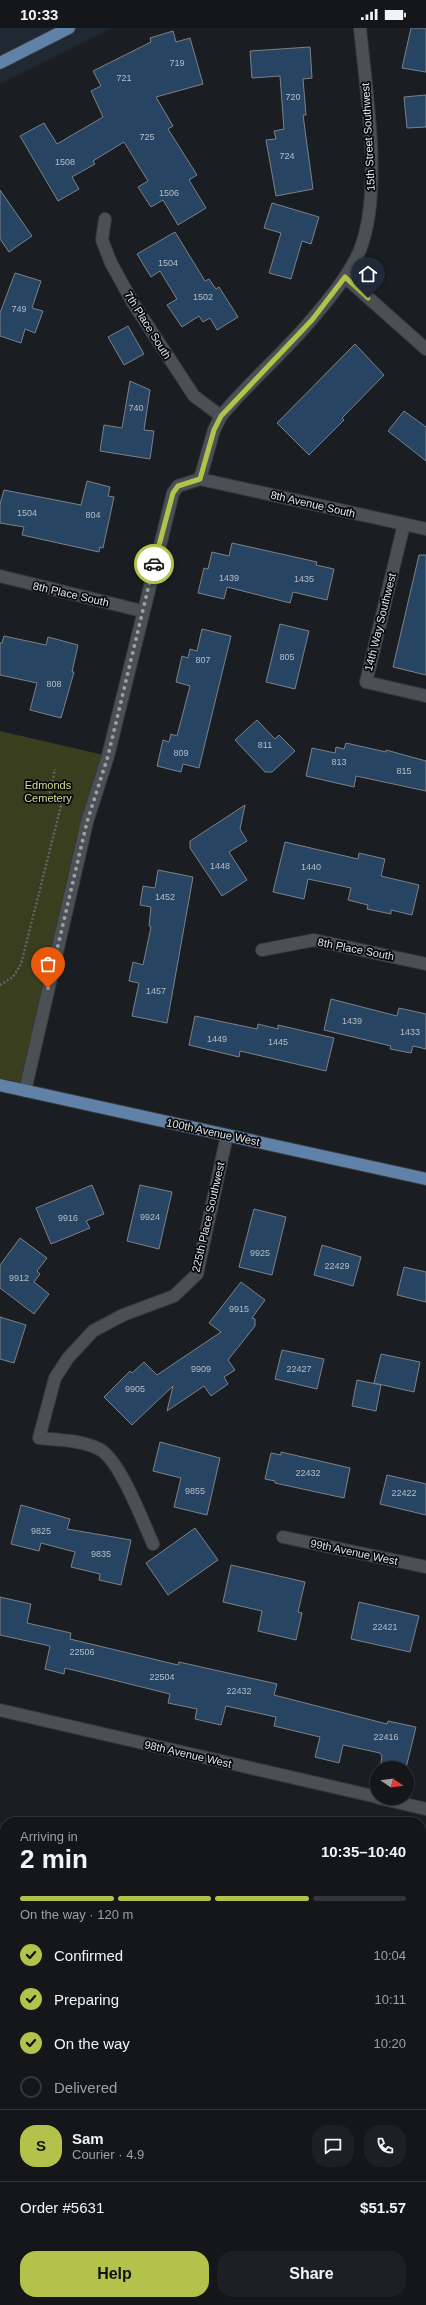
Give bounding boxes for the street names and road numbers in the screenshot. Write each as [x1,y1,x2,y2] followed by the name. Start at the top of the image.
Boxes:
[359,83,377,191] street label: 15th Street Southwest
[122,289,174,361] street label: 7th Place South
[269,488,357,520] street label: 8th Avenue South
[362,572,398,672] street label: 14th Way Southwest
[32,579,110,609] street label: 8th Place South
[317,936,395,962] street label: 8th Place South
[165,1116,261,1148] street label: 100th Avenue West
[189,1161,227,1273] street label: 225th Place Southwest
[309,1537,399,1567] street label: 99th Avenue West
[143,1738,233,1770] street label: 98th Avenue West

